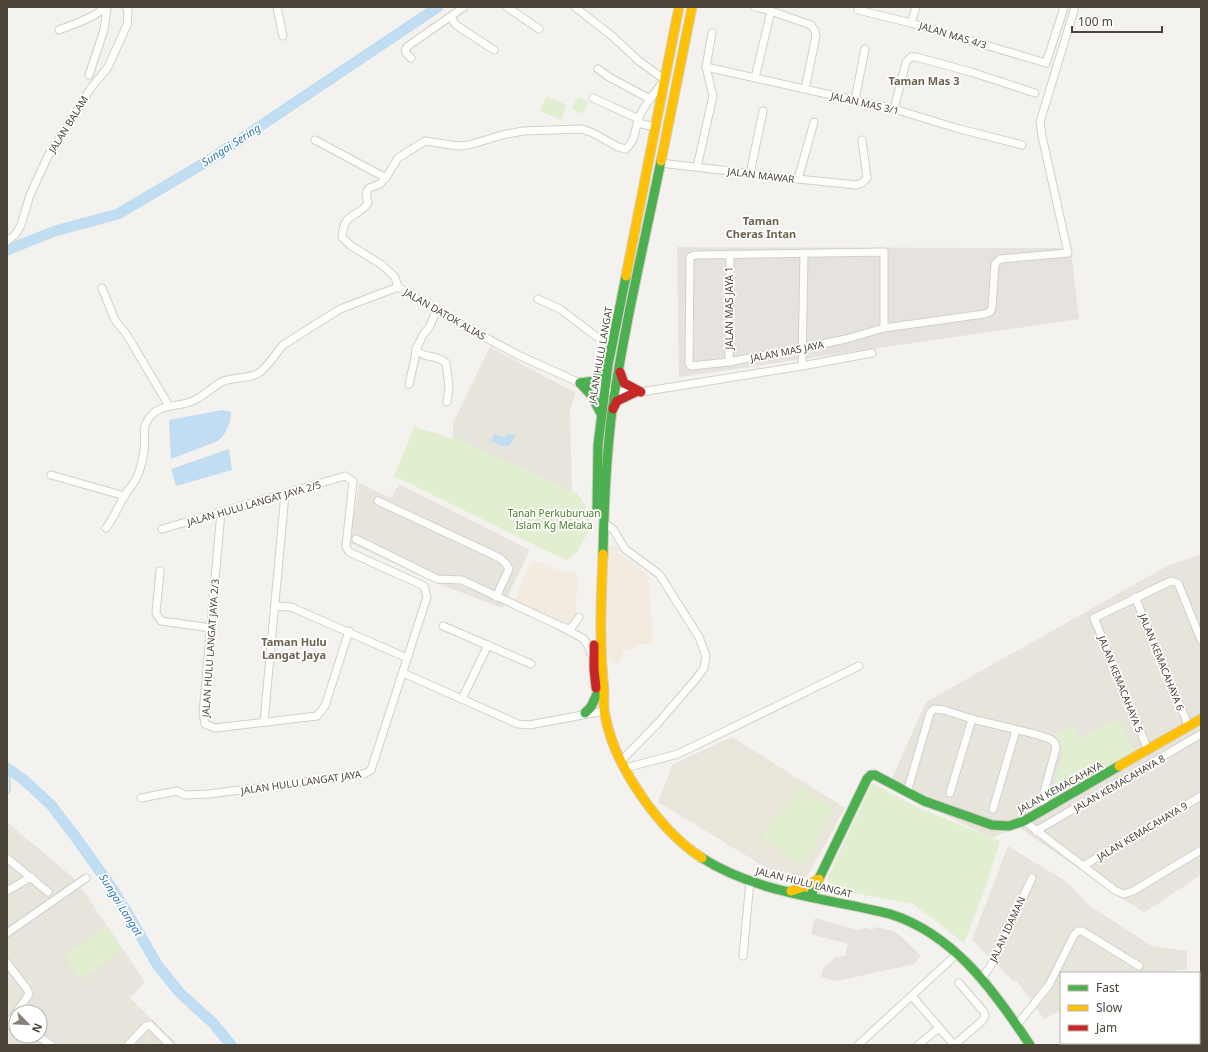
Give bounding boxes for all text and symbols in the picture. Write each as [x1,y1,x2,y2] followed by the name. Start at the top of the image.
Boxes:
[1072,8,1162,34] scale bar
[1078,13,1113,30] text: 100 m
[917,18,989,52] street label: JALAN MAS 4/3
[888,73,960,88] district label: Taman Mas 3
[829,88,901,118] street label: JALAN MAS 3/1
[44,93,91,156] street label: JALAN BALAM
[198,120,264,169] water label: Sungai Sering
[726,164,796,186] street label: JALAN MAWAR
[726,213,796,241] district label: Taman Cheras Intan
[722,267,736,350] street label: JALAN MAS JAYA 1
[401,284,489,343] street label: JALAN DATOK ALIAS
[584,305,616,406] street label: JALAN HULU LANGAT
[748,337,825,365] street label: JALAN MAS JAYA
[184,477,323,529] street label: JALAN HULU LANGAT JAYA 2/5
[508,506,600,532] park label: Tanah Perkuburuan Islam Kg Melaka
[198,578,222,719] street label: JALAN HULU LANGAT JAYA 2/3
[1136,610,1188,713] street label: JALAN KEMACAHAYA 6
[1095,632,1147,735] street label: JALAN KEMACAHAYA 5
[261,634,327,662] district label: Taman Hulu Langat Jaya
[1070,751,1168,815] street label: JALAN KEMACAHAYA 8
[1014,757,1106,817] street label: JALAN KEMACAHAYA
[239,767,363,797] street label: JALAN HULU LANGAT JAYA
[1093,798,1190,864] street label: JALAN KEMACAHAYA 9
[754,863,854,901] street label: JALAN HULU LANGAT
[96,871,147,939] water label: Sungai Langat
[985,894,1028,965] street label: JALAN IDAMAN
[1060,972,1200,1044] legend
[1096,979,1120,996] text: Fast
[1096,999,1123,1016] text: Slow
[8,1004,48,1044] north arrow
[1095,1019,1117,1036] text: Jam
[29,1021,46,1035] text: N

